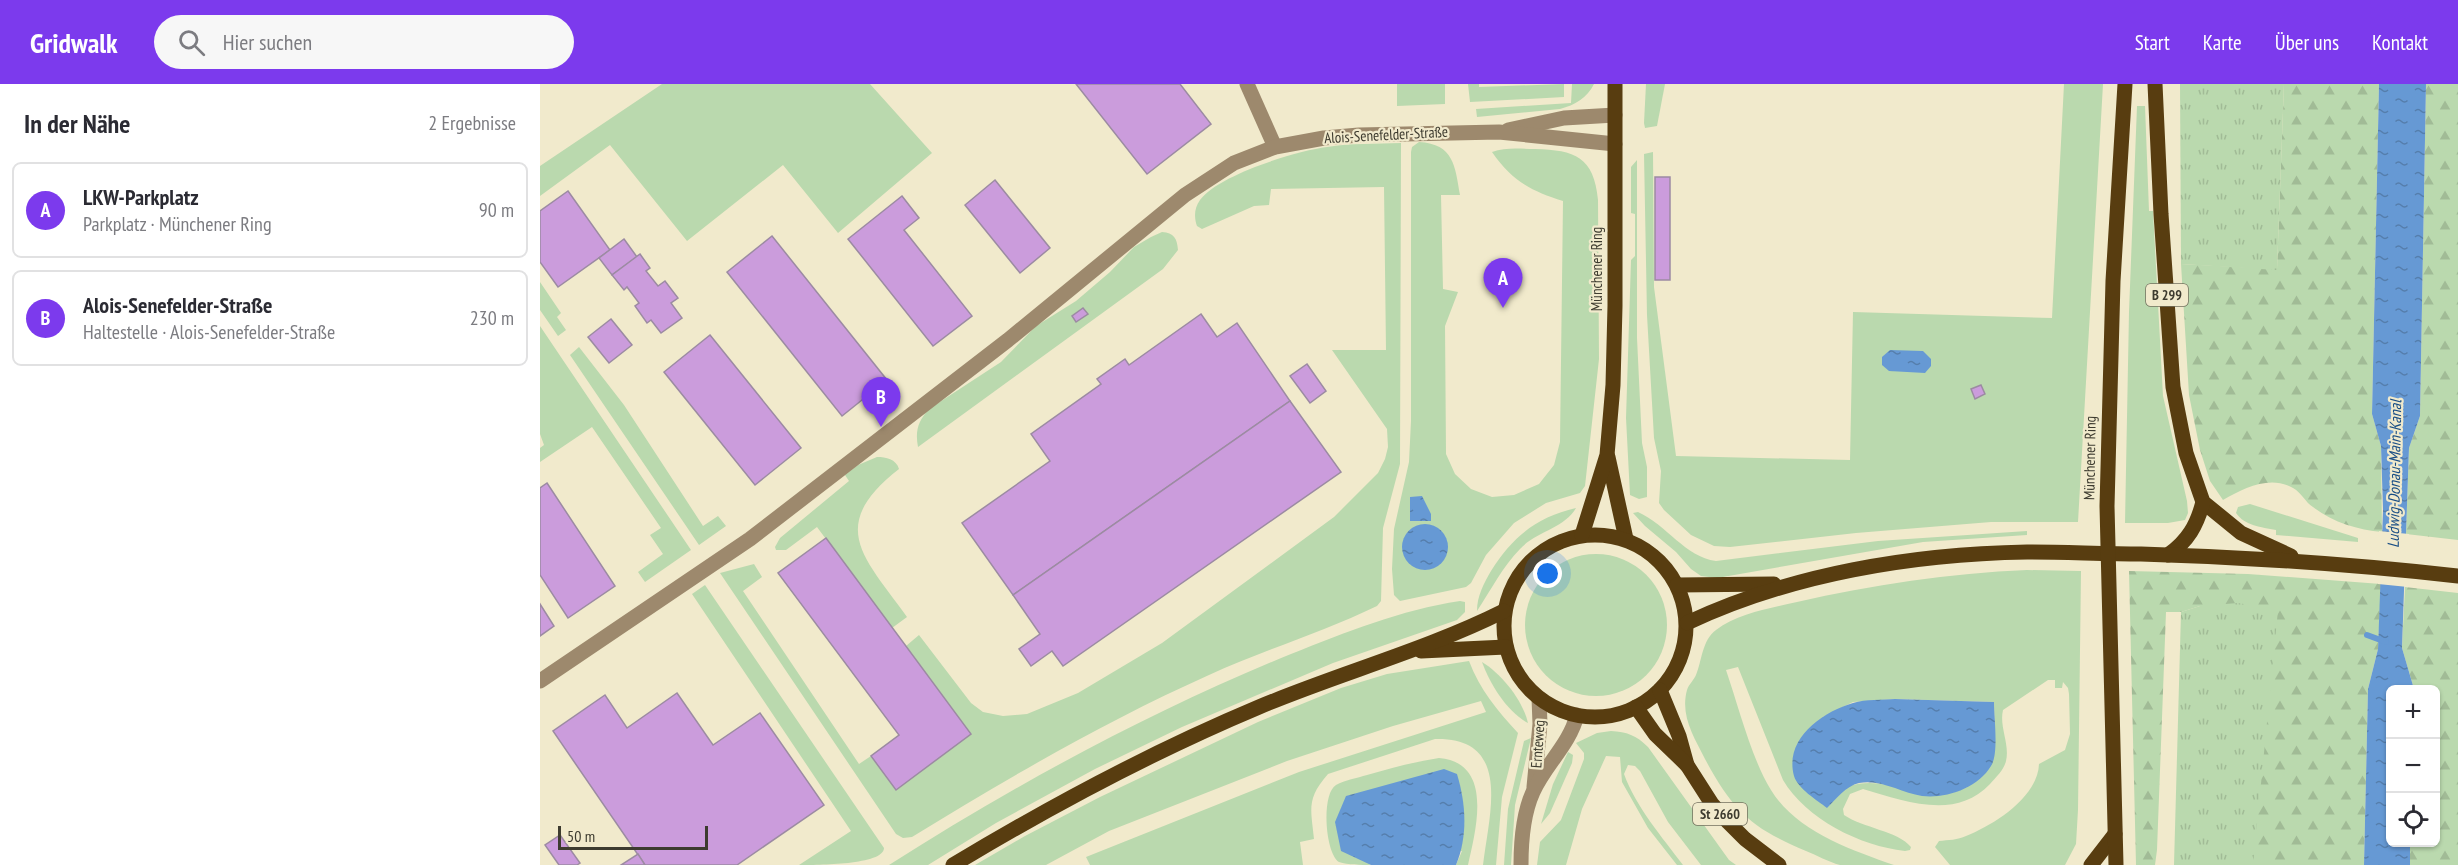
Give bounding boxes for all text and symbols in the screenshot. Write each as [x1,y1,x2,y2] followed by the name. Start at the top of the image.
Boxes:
[154,15,574,69] search box
[30,24,118,61] text: Gridwalk
[175,26,208,59] icon: search
[223,28,312,56] text: Hier suchen
[2135,29,2170,56] text: Start
[2203,29,2242,56] text: Karte
[2275,29,2339,56] text: Über uns
[2372,29,2428,56] text: Kontakt
[24,107,130,140] text: In der Nähe
[428,110,516,136] text: 2 Ergebnisse
[1324,122,1448,147] street label: Alois-Senefelder-Straße
[83,183,199,211] text: LKW-Parkplatz
[40,197,51,223] text: A
[479,197,514,223] text: 90 m
[83,211,272,237] text: Parkplatz · Münchener Ring
[1587,227,1606,311] street label: Münchener Ring
[1484,258,1522,308] pin: A
[2146,284,2188,306] road number: B 299
[83,291,272,319] text: Alois-Senefelder-Straße
[41,305,50,331] text: B
[470,305,514,331] text: 230 m
[83,319,335,345] text: Haltestelle · Alois-Senefelder-Straße
[862,378,900,427] pin: B
[2383,399,2405,548] water label: Ludwig-Donau-Main-Kanal
[2079,416,2100,500] street label: Münchener Ring
[1533,559,1562,588] your location
[2386,685,2440,847] map controls
[2386,685,2440,739] button: +
[1526,719,1549,769] street label: Ernteweg
[2386,739,2440,793] button: −
[2386,793,2440,847] button: locate
[1693,803,1747,825] road number: St 2660
[558,823,708,850] scale bar
[567,826,595,846] text: 50 m

